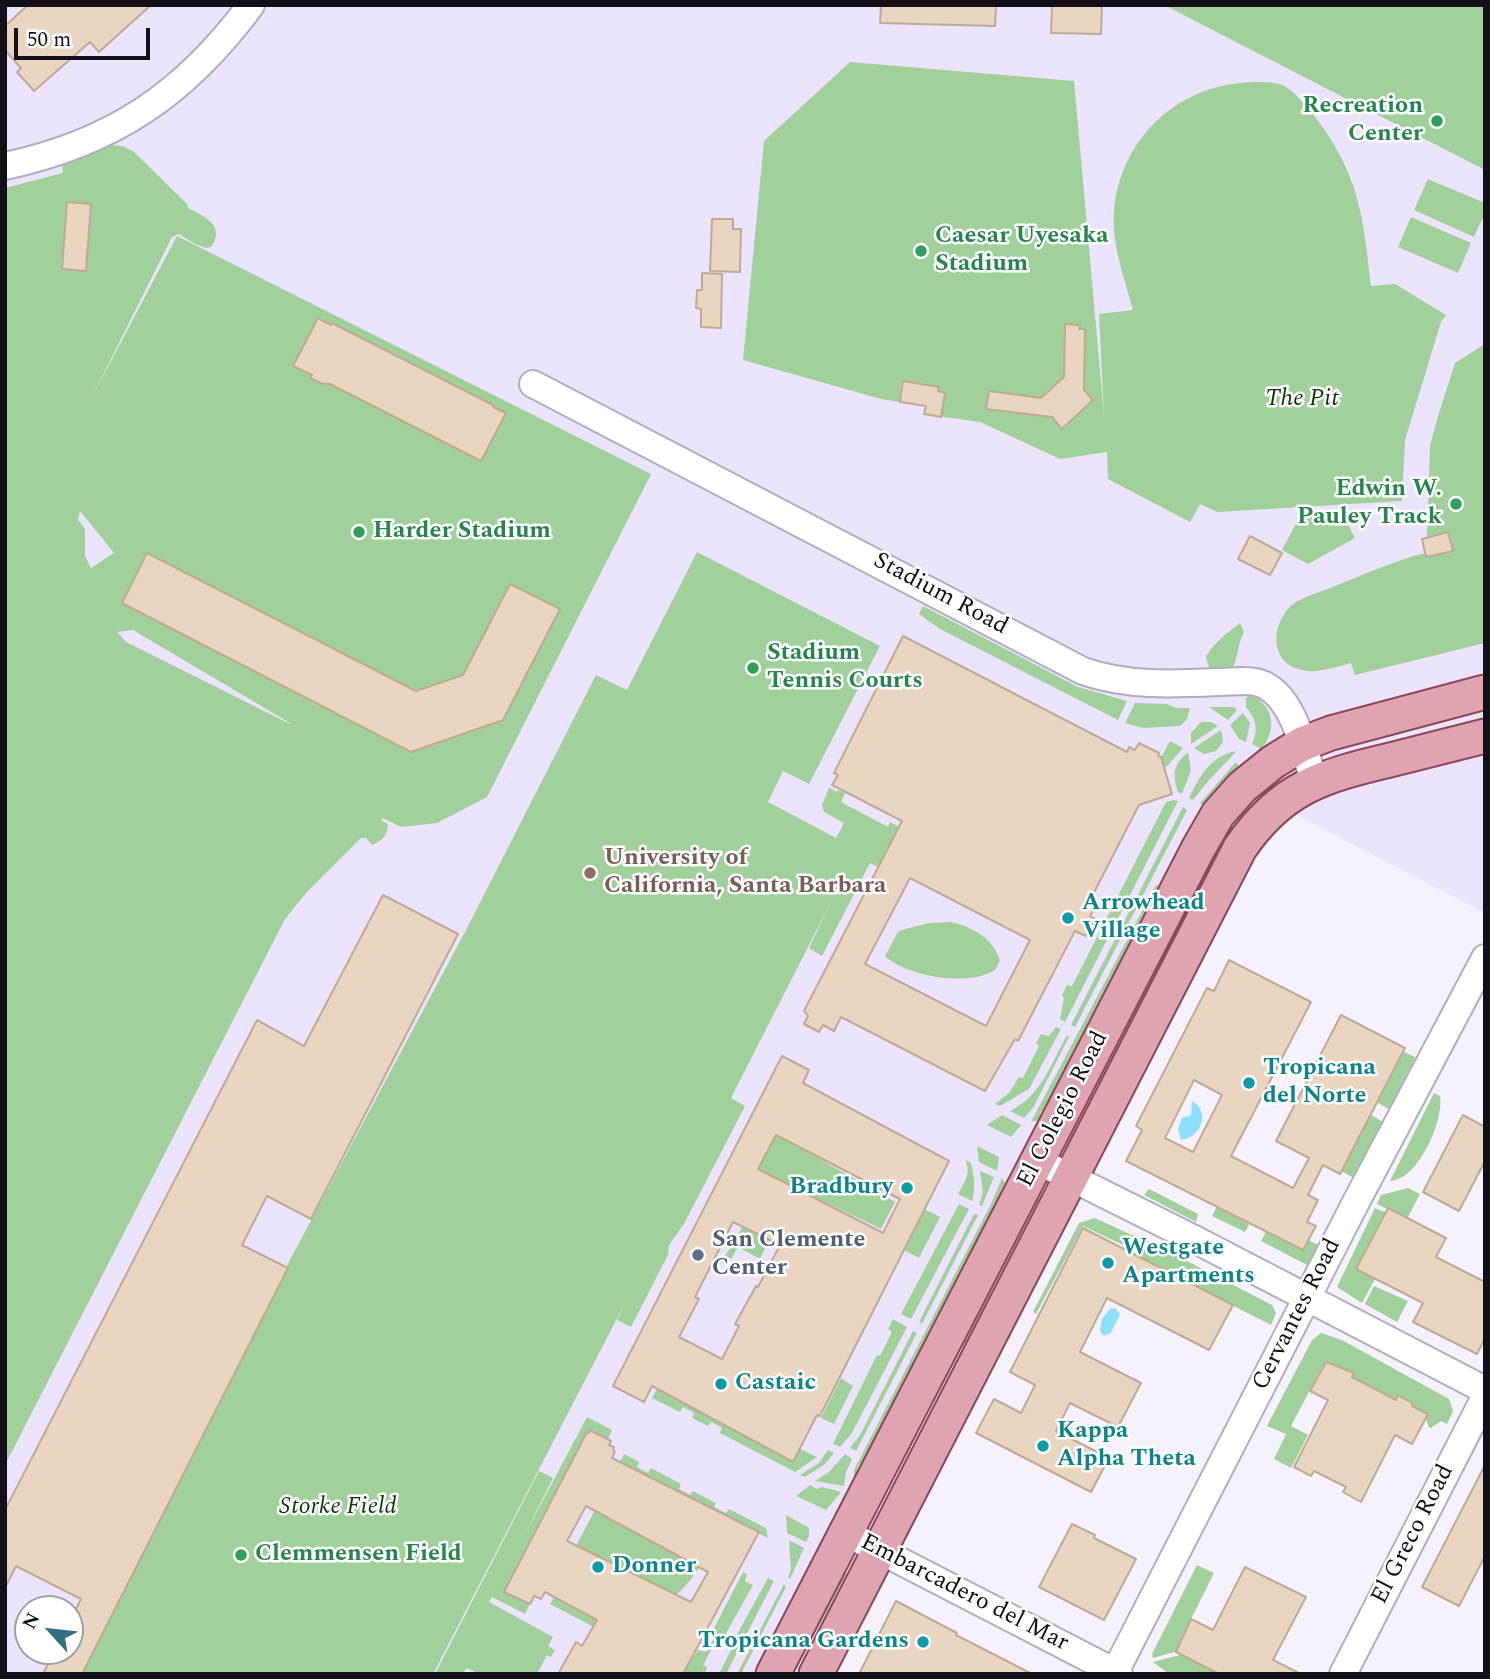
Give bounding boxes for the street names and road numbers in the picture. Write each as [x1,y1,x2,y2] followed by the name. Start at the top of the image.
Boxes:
[868,547,1012,643] street label: Stadium Road
[1012,1027,1116,1193] street label: El Colegio Road
[1247,1234,1349,1396] street label: Cervantes Road
[1366,1460,1462,1610] street label: El Greco Road
[855,1529,1073,1659] street label: Embarcadero del Mar

